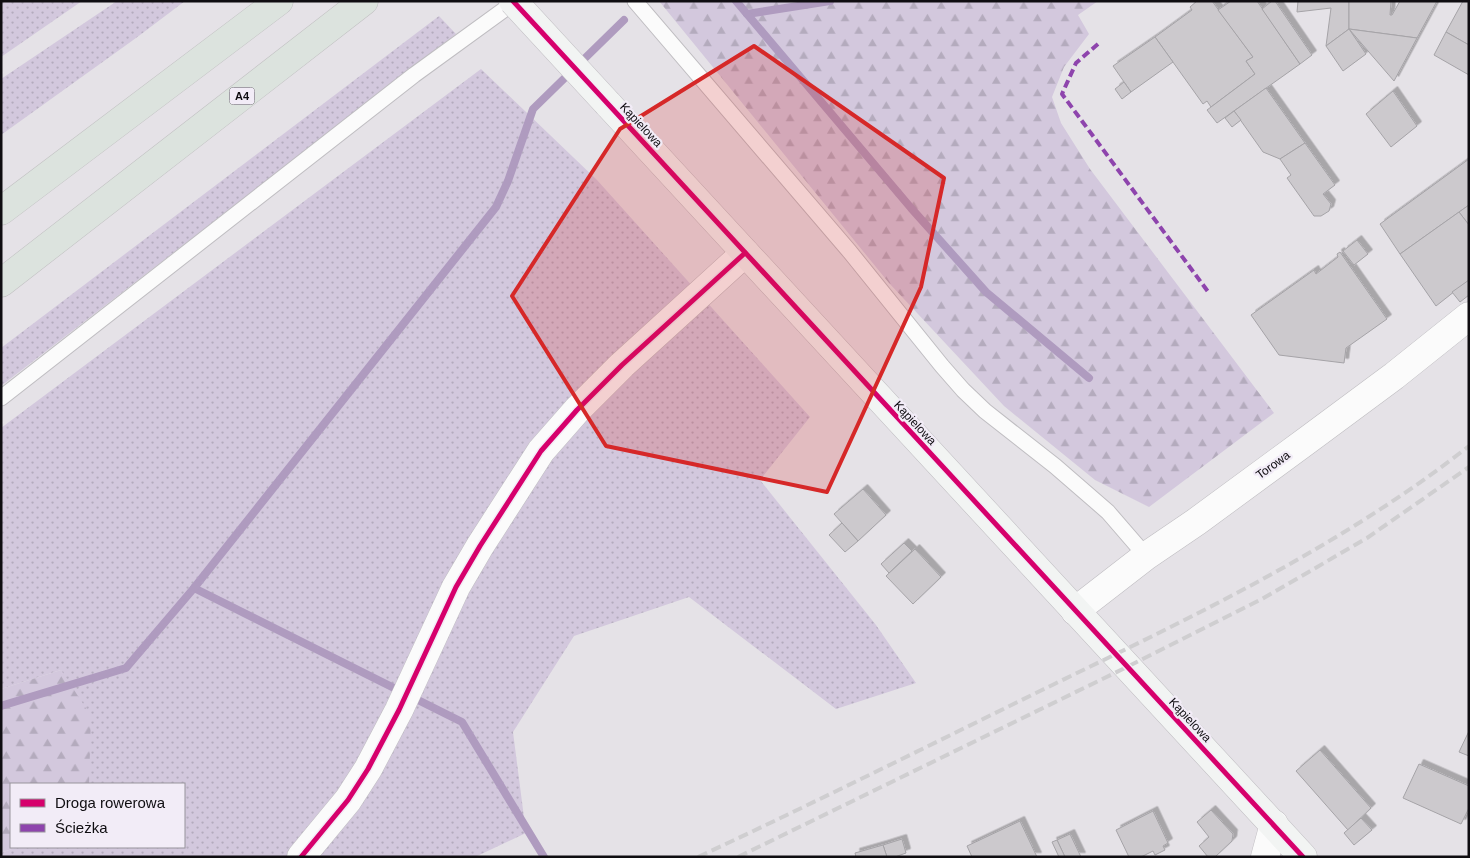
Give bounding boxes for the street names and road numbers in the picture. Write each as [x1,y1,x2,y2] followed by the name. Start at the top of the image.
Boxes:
[230,88,254,104] road number: A4
[617,100,665,150] street label: Kąpielowa
[891,398,939,448] street label: Kąpielowa
[1253,448,1293,482] street label: Torowa
[1166,695,1214,745] street label: Kąpielowa

